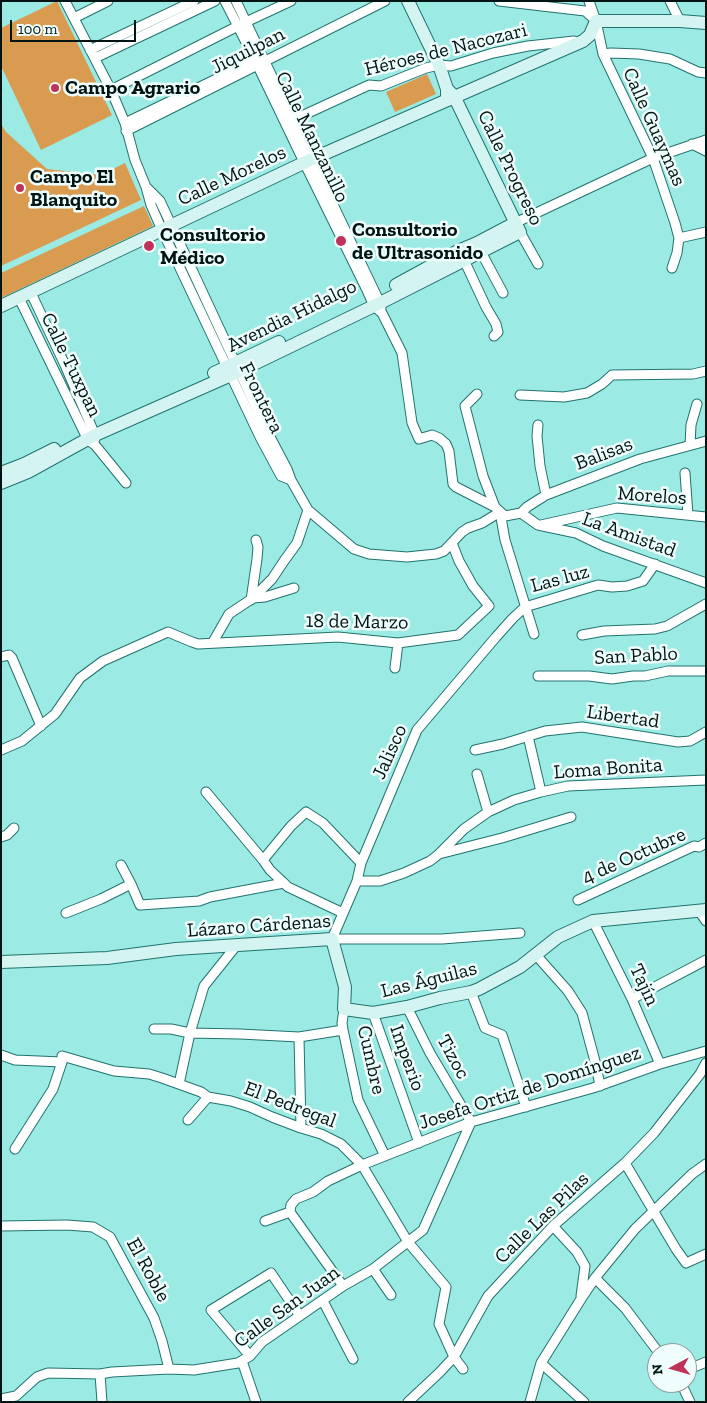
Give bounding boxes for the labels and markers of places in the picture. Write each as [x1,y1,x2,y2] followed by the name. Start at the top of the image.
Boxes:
[65,76,200,100] place label: Campo Agrario
[49,82,61,94] marker: Campo Agrario
[30,165,117,212] place label: Campo El Blanquito
[14,182,26,194] marker: Campo El Blanquito
[352,218,483,265] place label: Consultorio de Ultrasonido
[160,223,265,270] place label: Consultorio Médico
[334,234,348,248] marker: Consultorio de Ultrasonido
[142,239,156,253] marker: Consultorio Médico

